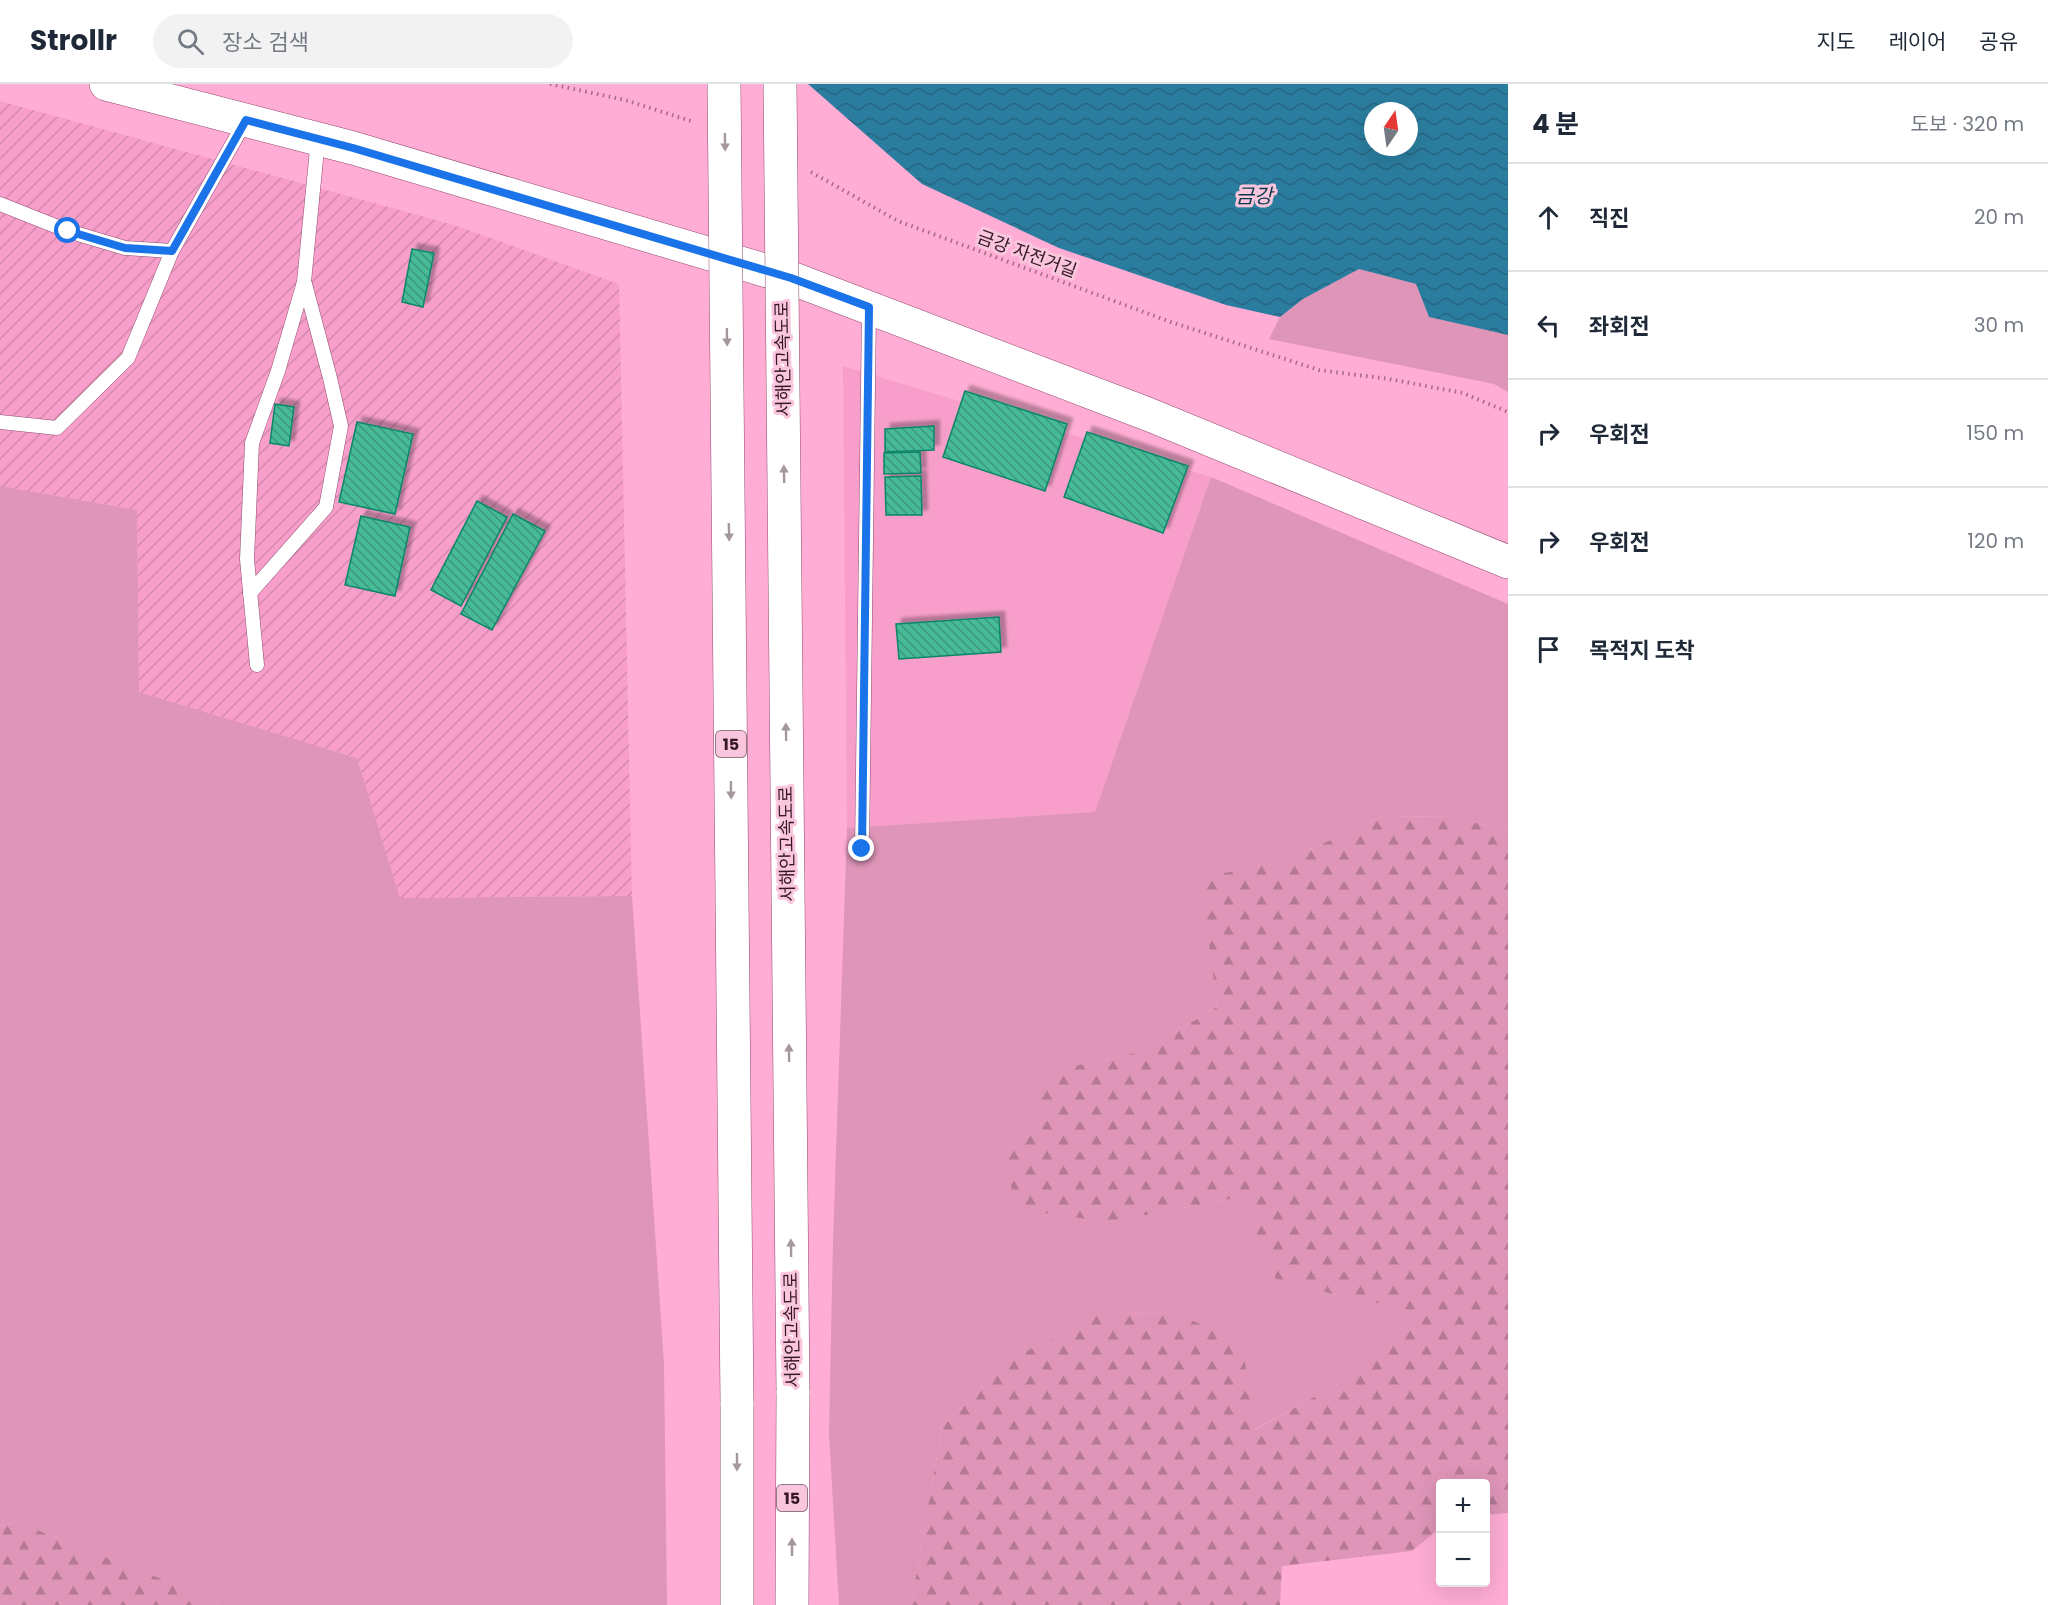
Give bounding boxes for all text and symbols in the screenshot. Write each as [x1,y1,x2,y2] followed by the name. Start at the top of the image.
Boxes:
[153,14,573,68] search box
[30,21,117,60] text: Strollr
[174,25,207,58] icon: search
[222,27,309,58] text: 장소 검색
[1817,27,1855,56] text: 지도
[1888,27,1946,56] text: 레이어
[1979,27,2018,56] text: 공유
[1364,102,1418,156] north arrow
[1532,106,1579,142] text: 4 분
[1911,110,2024,138] text: 도보 · 320 m
[720,133,730,152] one-way arrow
[1236,182,1275,210] water label: 금강
[1532,201,1565,234] icon: ahead
[1589,203,1629,234] text: 직진
[1974,203,2024,231] text: 20 m
[54,217,80,243] route start
[974,224,1080,283] street label: 금강 자전거길
[769,301,796,417] street label: 서해안고속도로
[1532,309,1565,342] icon: left
[1589,311,1650,342] text: 좌회전
[1974,311,2024,339] text: 30 m
[722,328,732,347] one-way arrow
[1532,417,1565,450] icon: right
[1589,419,1650,450] text: 우회전
[1967,419,2024,447] text: 150 m
[779,465,789,484] one-way arrow
[724,523,734,542] one-way arrow
[1532,525,1565,558] icon: right
[1589,527,1650,558] text: 우회전
[1968,527,2024,555] text: 120 m
[1532,633,1565,666] icon: arrive
[1589,635,1695,666] text: 목적지 도착
[781,723,791,742] one-way arrow
[716,731,746,757] road number: 15
[726,781,736,800] one-way arrow
[773,786,800,902] street label: 서해안고속도로
[848,835,874,861] route end
[785,1044,794,1063] one-way arrow
[787,1239,796,1258] one-way arrow
[778,1272,805,1388] street label: 서해안고속도로
[732,1452,742,1471] one-way arrow
[1436,1479,1490,1587] map controls
[1436,1479,1490,1533] button: +
[777,1485,807,1511] road number: 15
[1436,1533,1490,1587] button: −
[787,1537,797,1556] one-way arrow

